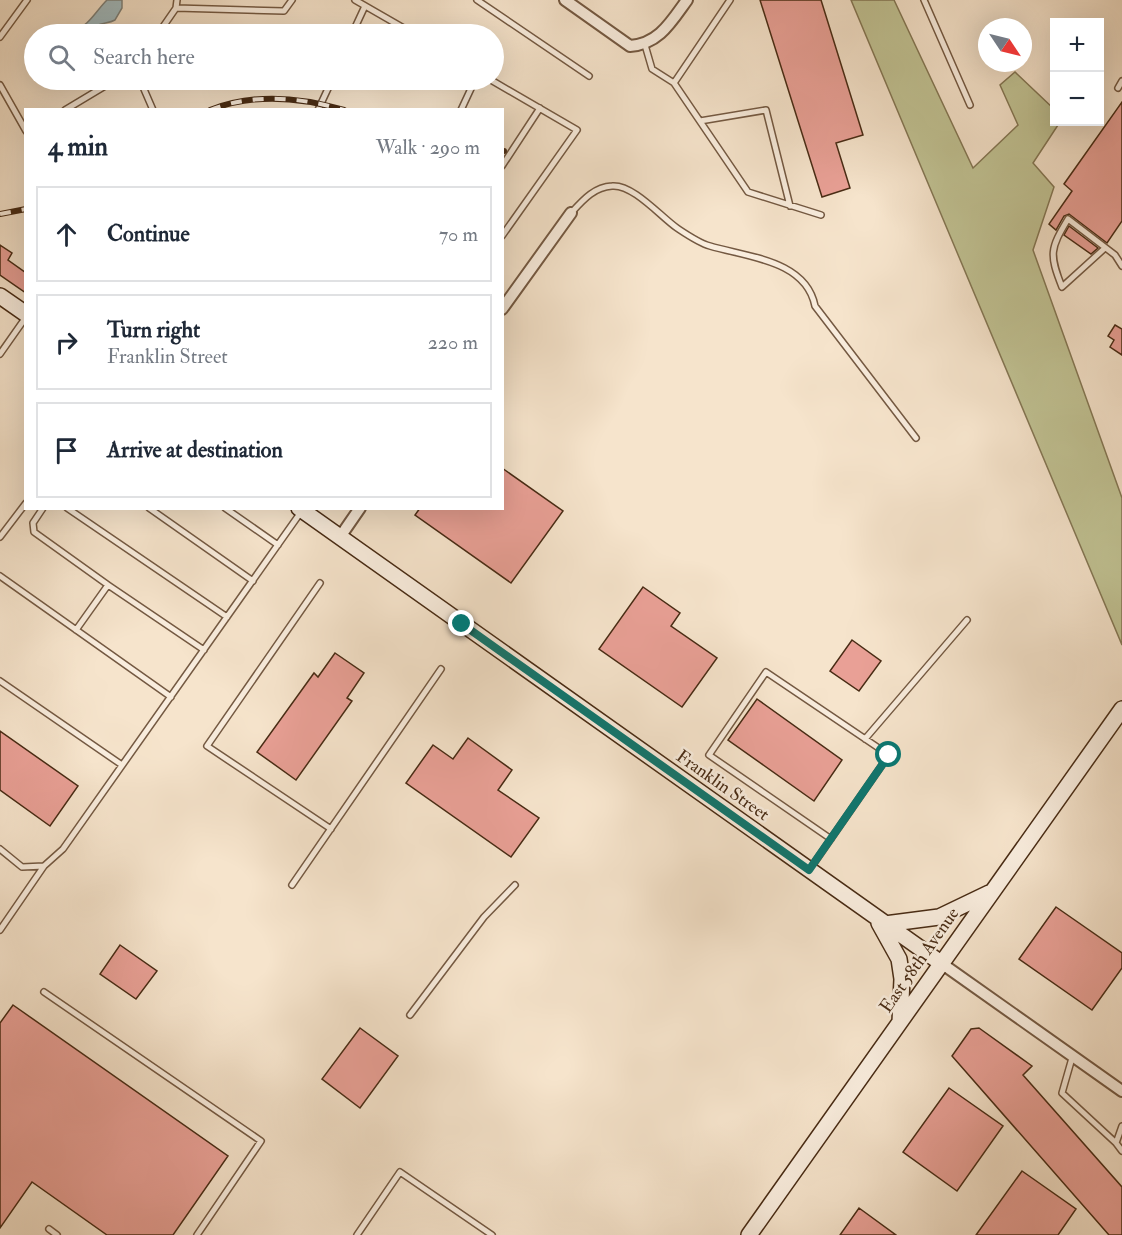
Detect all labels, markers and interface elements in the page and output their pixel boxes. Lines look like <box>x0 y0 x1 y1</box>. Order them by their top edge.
north arrow <box>978 18 1032 72</box>
map controls <box>1050 18 1104 126</box>
button: + <box>1050 18 1104 72</box>
search box <box>24 24 504 90</box>
icon: search <box>45 41 78 74</box>
text: Search here <box>93 43 195 71</box>
button: − <box>1050 72 1104 126</box>
text: 4 min <box>48 131 108 163</box>
text: Walk · 290 m <box>376 135 480 160</box>
icon: ahead <box>50 218 83 251</box>
text: Continue <box>107 220 190 248</box>
text: 70 m <box>439 222 478 247</box>
text: Turn right <box>107 316 200 344</box>
icon: right <box>50 326 83 359</box>
text: 220 m <box>428 330 478 355</box>
text: Franklin Street <box>107 344 228 369</box>
icon: arrive <box>50 434 83 467</box>
text: Arrive at destination <box>107 436 283 464</box>
route end <box>448 610 474 636</box>
route start <box>875 741 901 767</box>
street label: Franklin Street <box>672 745 774 826</box>
street label: East 58th Avenue <box>875 903 965 1018</box>

